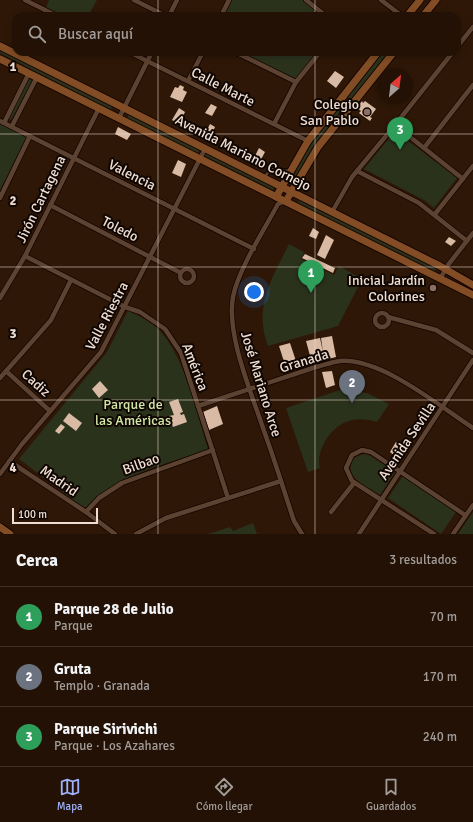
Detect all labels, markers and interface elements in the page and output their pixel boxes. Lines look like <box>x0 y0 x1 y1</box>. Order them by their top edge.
search box <box>12 12 461 56</box>
icon: search <box>26 23 48 45</box>
text: Buscar aquí <box>58 25 133 43</box>
text: 1 <box>9 59 17 75</box>
street label: Calle Marte <box>188 64 258 110</box>
north arrow <box>377 68 413 104</box>
place label: Colegio San Pablo <box>300 96 359 129</box>
marker: Colegio San Pablo <box>362 107 372 117</box>
street label: Avenida Mariano Cornejo <box>172 111 314 195</box>
pin: 3 <box>387 117 413 150</box>
street label: Jirón Cartagena <box>13 153 69 245</box>
street label: Valencia <box>105 156 159 194</box>
text: 2 <box>9 193 17 209</box>
street label: Toledo <box>99 213 141 245</box>
pin: 1 <box>298 260 324 293</box>
place label: Inicial Jardín Colorines <box>348 272 425 305</box>
street label: Valle Riestra <box>82 279 132 353</box>
your location <box>244 282 264 302</box>
marker: Inicial Jardín Colorines <box>428 283 438 293</box>
text: 3 <box>9 326 17 342</box>
street label: José Mariano Arce <box>237 329 285 439</box>
street label: América <box>178 341 212 393</box>
street label: Granada <box>277 346 331 376</box>
street label: Cadiz <box>18 366 54 400</box>
pin: 2 <box>339 370 365 403</box>
park label: Parque de las Américas <box>95 396 171 429</box>
street label: Avenida Sevilla <box>375 399 439 483</box>
street label: Bilbao <box>120 449 162 479</box>
text: 4 <box>9 460 17 476</box>
street label: Madrid <box>37 462 81 500</box>
scale bar <box>12 506 98 525</box>
text: 100 m <box>18 508 47 521</box>
text: Cerca <box>16 550 58 571</box>
text: 3 resultados <box>389 552 457 568</box>
text: Parque 28 de Julio <box>54 600 173 618</box>
text: 1 <box>25 609 33 625</box>
text: 70 m <box>430 609 457 625</box>
text: Parque <box>54 618 93 634</box>
text: Gruta <box>54 660 91 678</box>
text: 2 <box>25 669 33 685</box>
text: 170 m <box>423 669 457 685</box>
text: Templo · Granada <box>54 678 150 694</box>
text: Parque Sirivichi <box>54 720 158 738</box>
text: 3 <box>25 729 33 745</box>
text: 240 m <box>423 729 457 745</box>
text: Parque · Los Azahares <box>54 738 175 754</box>
tab: Mapa <box>57 776 83 813</box>
tab: Cómo llegar <box>196 776 252 813</box>
tab: Guardados <box>366 776 416 813</box>

